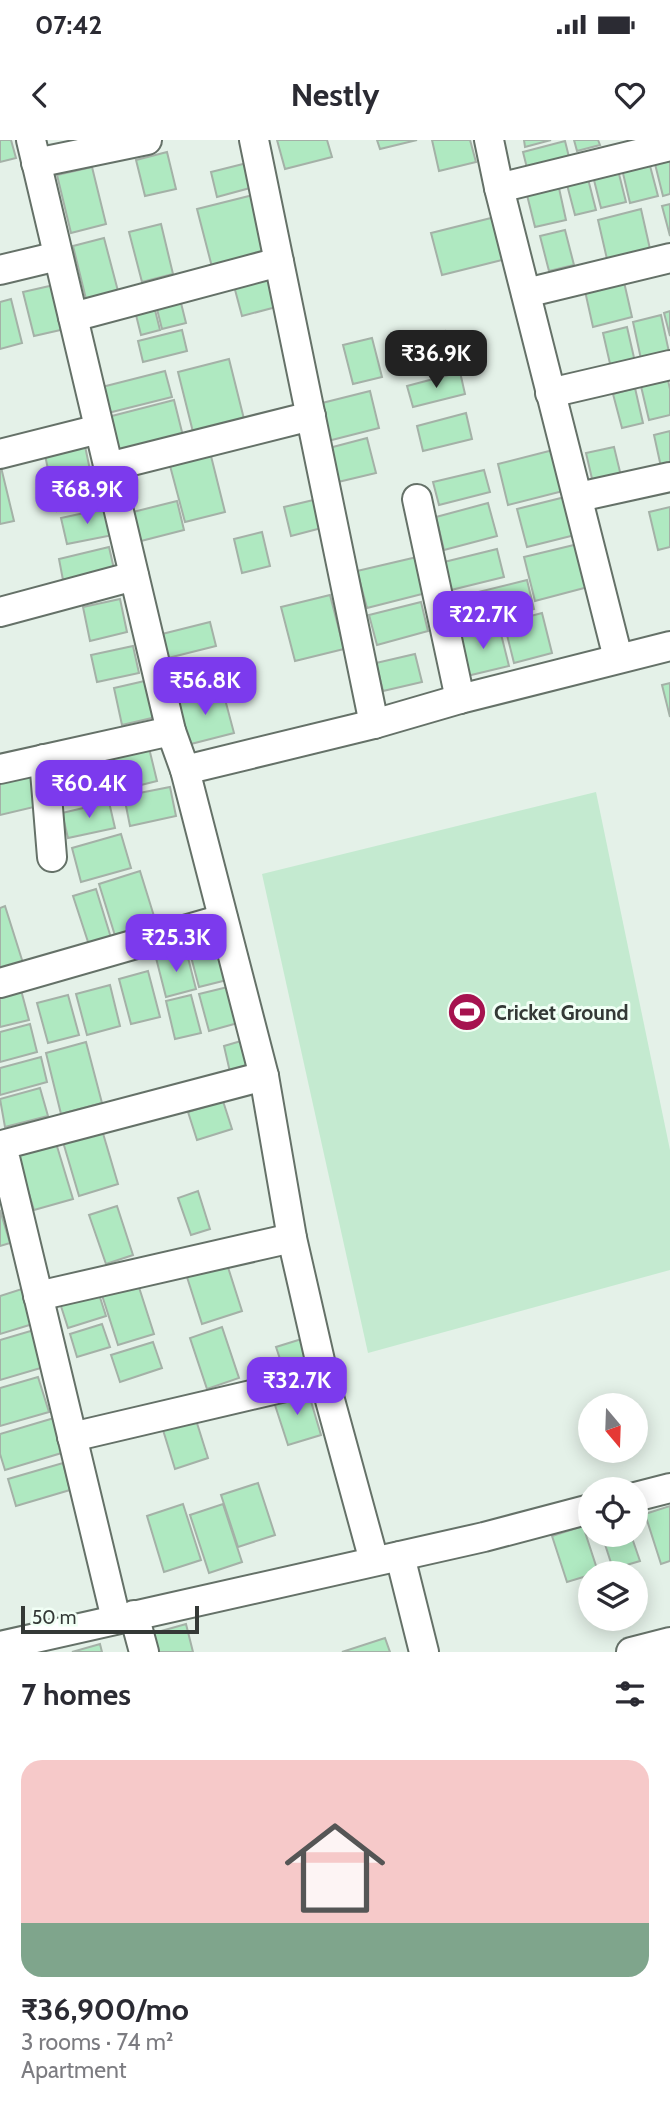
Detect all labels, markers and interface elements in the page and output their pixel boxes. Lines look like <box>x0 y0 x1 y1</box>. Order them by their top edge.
text: 07:42 <box>35 9 102 41</box>
text: Nestly <box>291 75 379 114</box>
icon: back <box>21 76 59 114</box>
icon: heart <box>611 76 649 114</box>
pin: ₹36.9K <box>379 330 493 390</box>
text: ₹36.9K <box>401 339 471 367</box>
pin: ₹68.9K <box>30 466 144 526</box>
text: ₹68.9K <box>51 475 123 503</box>
pin: ₹22.7K <box>426 592 540 651</box>
text: ₹22.7K <box>449 600 517 628</box>
pin: ₹56.8K <box>148 658 262 717</box>
text: ₹56.8K <box>169 666 241 694</box>
pin: ₹60.4K <box>32 760 146 820</box>
text: ₹60.4K <box>51 769 127 797</box>
pin: ₹25.3K <box>119 914 233 974</box>
text: ₹25.3K <box>142 923 210 951</box>
sports icon: Cricket Ground <box>446 991 488 1033</box>
place label: Cricket Ground <box>494 1000 629 1025</box>
pin: ₹32.7K <box>240 1358 354 1417</box>
text: ₹32.7K <box>263 1366 331 1394</box>
north arrow <box>578 1393 648 1463</box>
map controls <box>578 1393 648 1631</box>
button: locate <box>578 1477 648 1547</box>
button: layers <box>578 1561 648 1631</box>
scale bar <box>21 1603 200 1635</box>
text: 50 m <box>32 1606 76 1629</box>
icon: filters <box>611 1675 649 1713</box>
text: 7 homes <box>21 1676 131 1713</box>
icon: home <box>272 1805 398 1931</box>
text: ₹36,900/mo <box>21 1991 189 2028</box>
text: 3 rooms · 74 m² <box>21 2028 173 2056</box>
text: Apartment <box>21 2056 126 2084</box>

